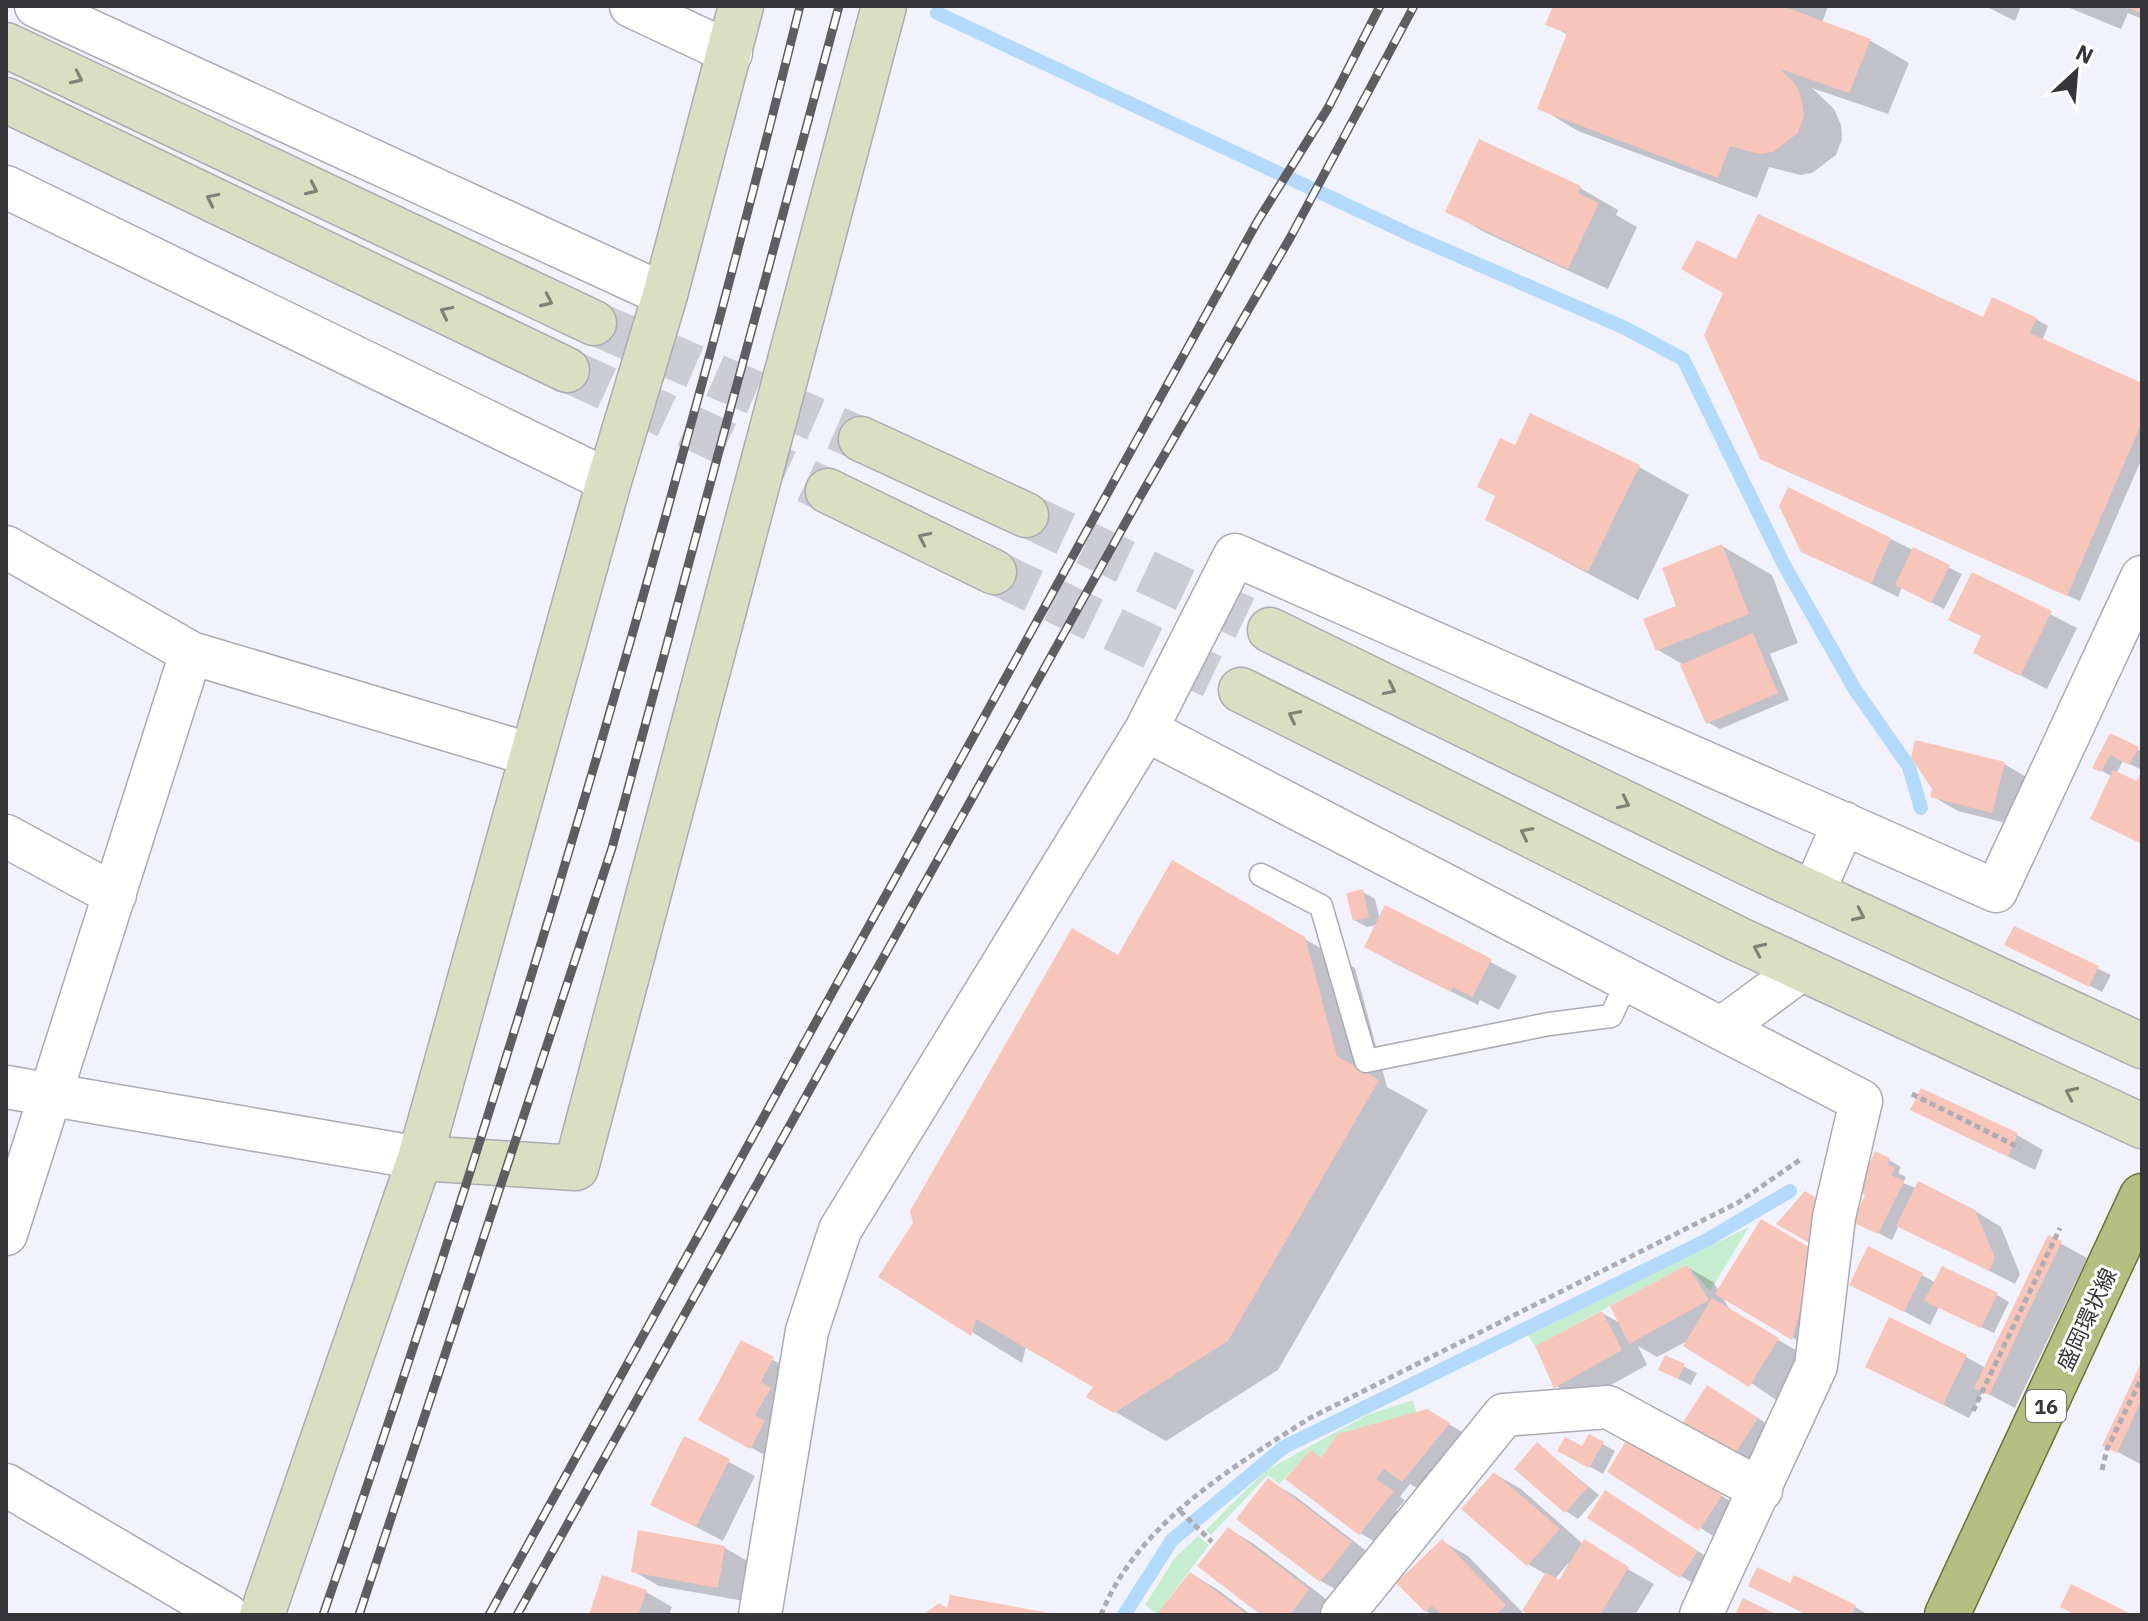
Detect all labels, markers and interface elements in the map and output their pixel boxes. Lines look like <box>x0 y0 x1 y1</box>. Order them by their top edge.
north arrow <box>2036 32 2116 112</box>
text: N <box>2071 37 2099 70</box>
one-way arrow <box>68 68 83 84</box>
one-way arrow <box>303 179 318 195</box>
one-way arrow <box>206 193 220 209</box>
one-way arrow <box>538 291 553 307</box>
one-way arrow <box>440 306 455 322</box>
one-way arrow <box>917 532 932 548</box>
one-way arrow <box>1382 679 1397 695</box>
one-way arrow <box>1287 711 1302 726</box>
one-way arrow <box>1616 793 1630 809</box>
one-way arrow <box>1520 827 1535 843</box>
one-way arrow <box>1850 905 1865 921</box>
one-way arrow <box>1753 943 1767 959</box>
one-way arrow <box>2065 1087 2079 1103</box>
street label: 盛岡環状線 <box>2050 1263 2122 1375</box>
road number: 16 <box>2026 1390 2066 1422</box>

